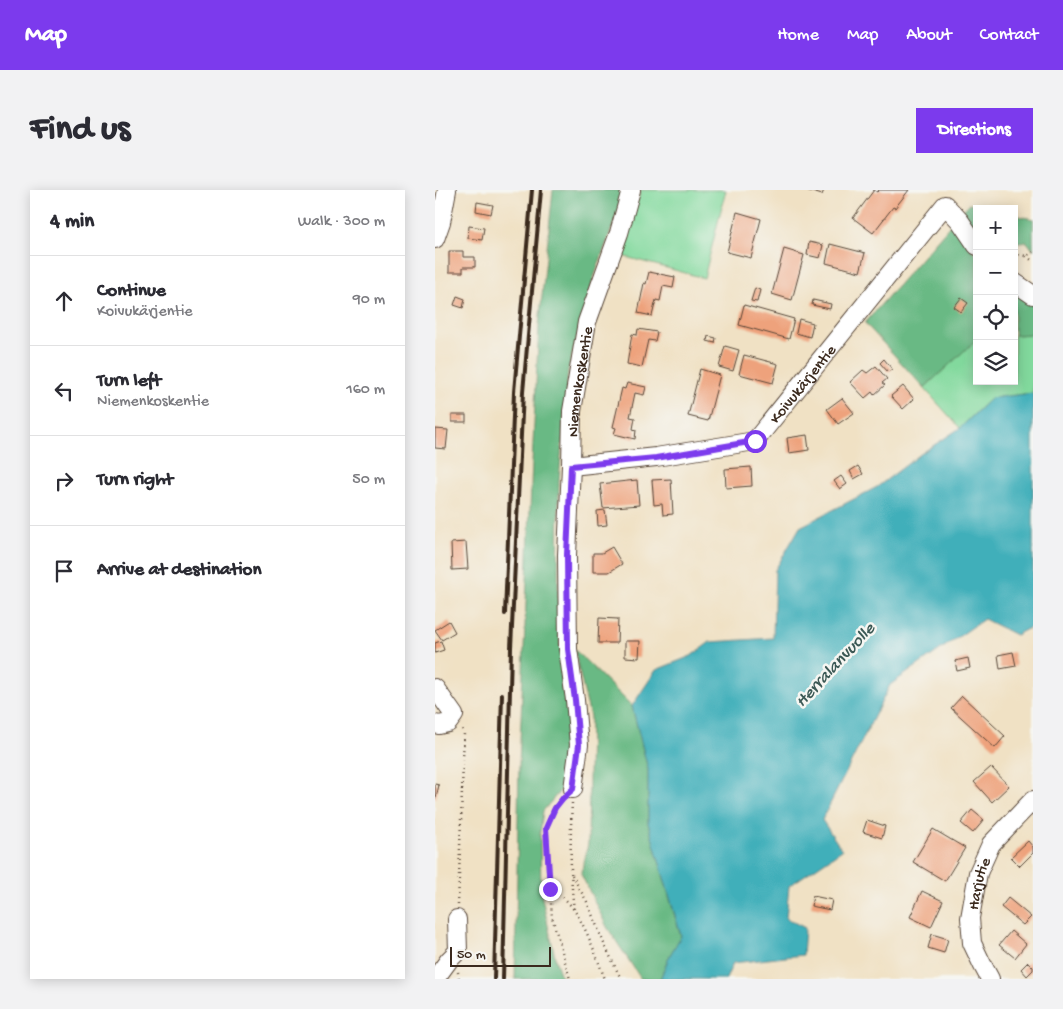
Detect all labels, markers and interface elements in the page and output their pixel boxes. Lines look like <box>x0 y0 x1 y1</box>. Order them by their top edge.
text: Map <box>25 21 67 50</box>
text: Home <box>777 25 819 46</box>
text: Map <box>847 25 878 46</box>
text: About <box>906 25 952 46</box>
text: Contact <box>980 25 1038 46</box>
button: Directions <box>916 108 1033 153</box>
text: Find us <box>30 110 130 151</box>
map controls <box>973 205 1018 385</box>
button: + <box>973 205 1018 250</box>
text: 4 min <box>50 210 94 235</box>
text: Walk · 300 m <box>298 213 385 232</box>
button: − <box>973 250 1018 295</box>
text: Continue <box>97 280 166 303</box>
icon: ahead <box>50 287 78 315</box>
text: 90 m <box>353 291 385 310</box>
button: locate <box>973 295 1018 340</box>
text: Koivukärjentie <box>97 303 193 322</box>
street label: Niemenkoskentie <box>565 325 599 437</box>
button: layers <box>973 340 1018 385</box>
street label: Koivukärjentie <box>767 342 842 429</box>
text: Turn left <box>97 370 161 393</box>
icon: left <box>50 377 78 405</box>
text: 160 m <box>346 381 385 400</box>
text: Niemenkoskentie <box>97 393 209 412</box>
route start <box>744 430 767 453</box>
icon: right <box>50 467 78 495</box>
text: Turn right <box>97 469 173 492</box>
text: 50 m <box>352 471 385 490</box>
icon: arrive <box>50 557 78 585</box>
text: Arrive at destination <box>97 559 261 582</box>
water label: Herralanvuolle <box>791 619 881 712</box>
street label: Harjutie <box>966 854 997 912</box>
route end <box>539 878 562 901</box>
scale bar <box>450 944 551 967</box>
text: 50 m <box>457 947 486 964</box>

